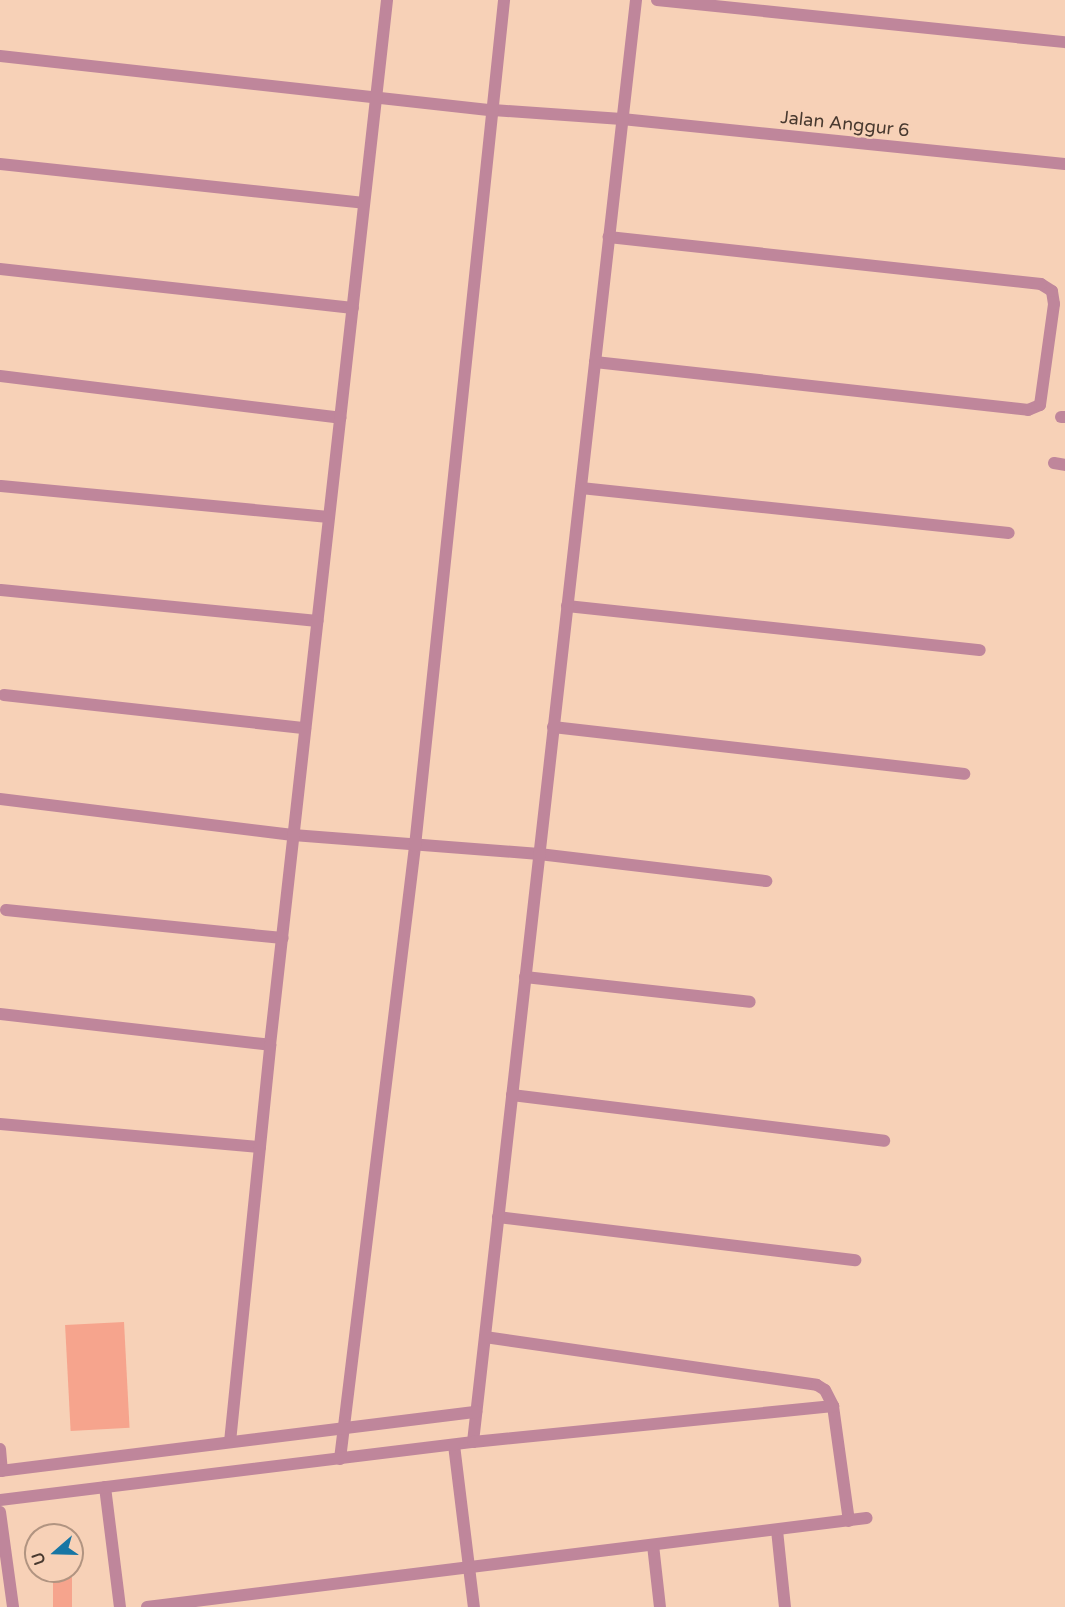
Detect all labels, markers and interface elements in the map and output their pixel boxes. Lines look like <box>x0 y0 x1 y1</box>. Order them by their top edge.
street label: Jalan Anggur 6 <box>779 106 911 142</box>
north arrow <box>24 1523 84 1583</box>
text: U <box>27 1549 50 1568</box>

